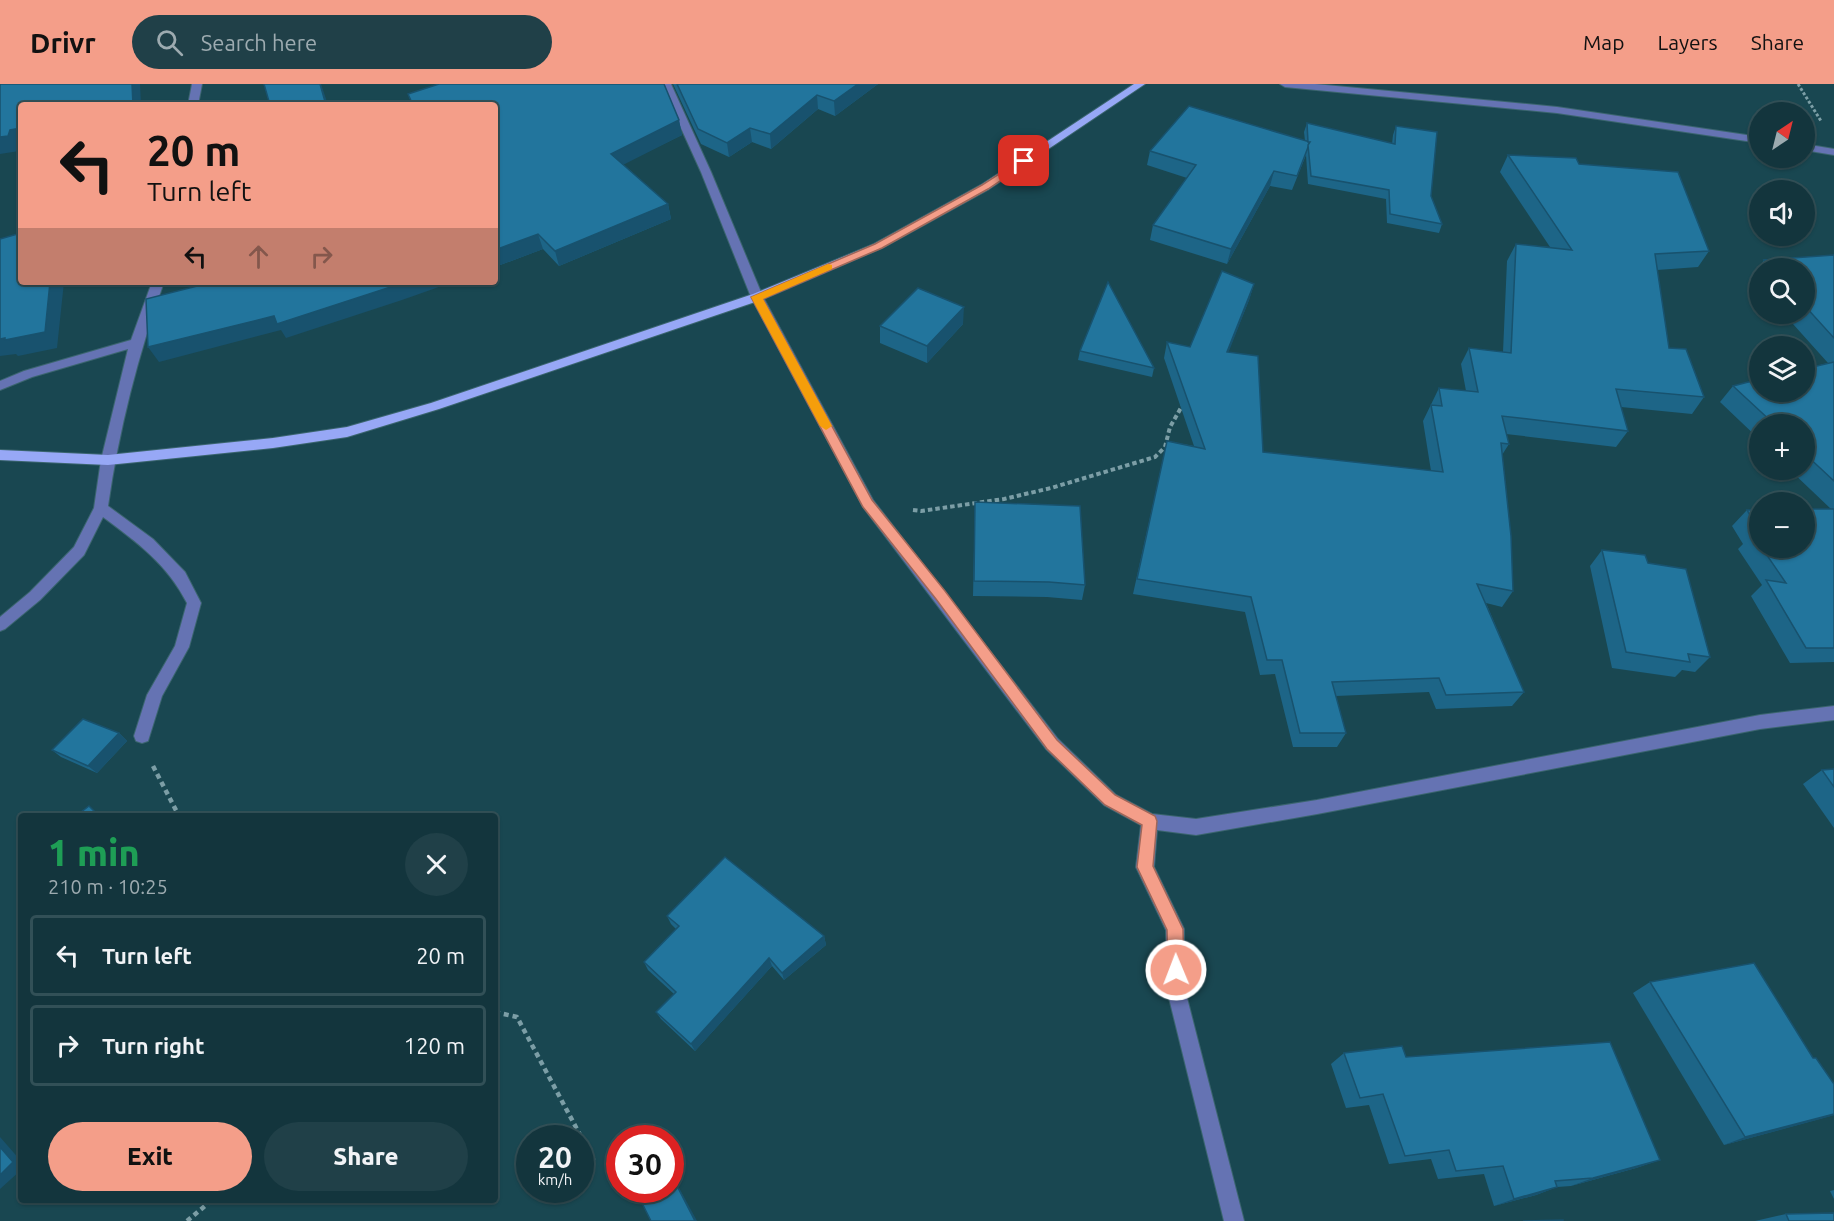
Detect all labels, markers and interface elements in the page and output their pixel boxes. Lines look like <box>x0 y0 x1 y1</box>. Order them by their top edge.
search box <box>132 15 552 69</box>
icon: search <box>153 26 186 59</box>
text: Drivr <box>30 27 96 58</box>
text: Search here <box>201 30 317 55</box>
text: Map <box>1583 30 1624 54</box>
text: Layers <box>1657 30 1718 54</box>
text: Share <box>1751 30 1804 54</box>
north arrow <box>1749 102 1815 168</box>
map controls <box>1749 102 1815 558</box>
icon: left <box>48 126 126 204</box>
text: 20 m <box>147 127 241 174</box>
pin <box>998 135 1049 186</box>
icon: arrive <box>1007 144 1040 177</box>
text: Turn left <box>147 176 251 206</box>
button: sound <box>1749 180 1815 246</box>
icon: left <box>179 240 212 273</box>
icon: ahead <box>242 240 275 273</box>
icon: right <box>305 240 338 273</box>
button: search <box>1749 258 1815 324</box>
button: layers <box>1749 336 1815 402</box>
button: + <box>1749 414 1815 480</box>
button: − <box>1749 492 1815 558</box>
text: 1 min <box>48 832 140 873</box>
button: close <box>405 833 468 896</box>
text: 210 m · 10:25 <box>48 875 168 898</box>
position arrow <box>1144 938 1208 1002</box>
icon: left <box>51 939 84 972</box>
text: Turn left <box>102 943 192 968</box>
text: 20 m <box>416 943 465 968</box>
icon: right <box>51 1029 84 1062</box>
text: Turn right <box>102 1033 204 1058</box>
text: 120 m <box>404 1033 465 1058</box>
button: Exit <box>48 1122 252 1191</box>
button: Share <box>264 1122 468 1191</box>
speed limit sign: 30 <box>606 1125 684 1203</box>
text: 20 <box>538 1140 572 1174</box>
text: km/h <box>538 1171 572 1188</box>

